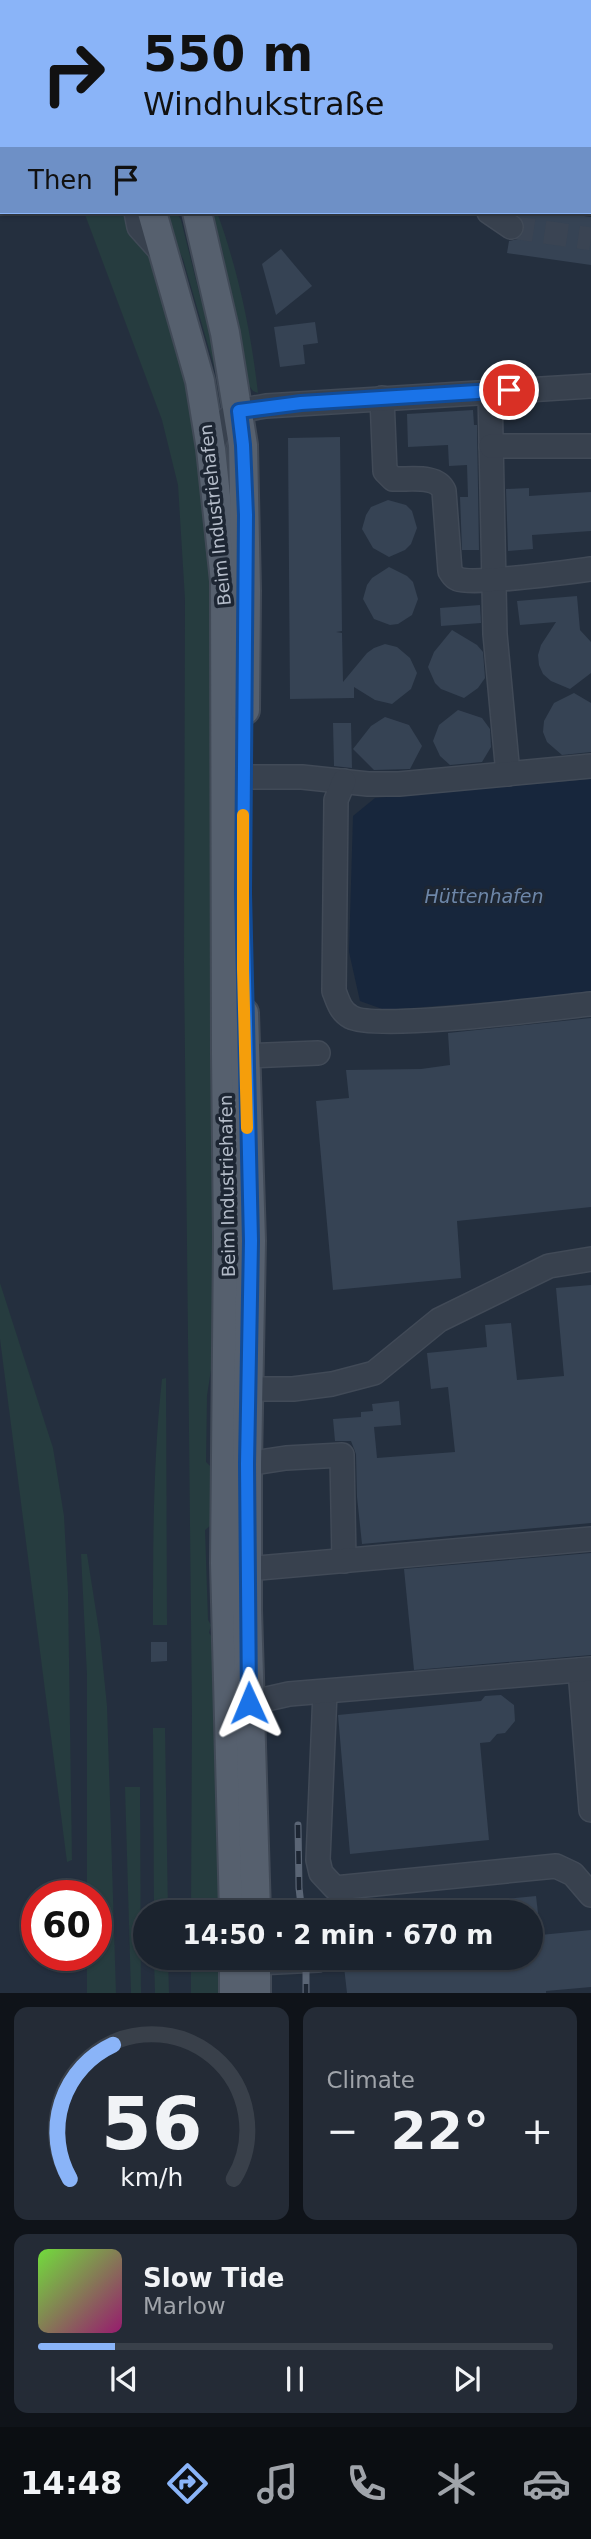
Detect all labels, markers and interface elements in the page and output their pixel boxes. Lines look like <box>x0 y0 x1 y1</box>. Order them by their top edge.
text: 550 m <box>143 26 313 83</box>
icon: right <box>28 28 119 119</box>
text: Windhukstraße <box>143 85 384 123</box>
icon: arrive <box>107 161 145 199</box>
text: Then <box>28 165 93 195</box>
pin <box>479 360 539 420</box>
icon: arrive <box>490 371 528 409</box>
street label: Beim Industriehafen <box>195 423 235 607</box>
water label: Hüttenhafen <box>424 885 544 907</box>
street label: Beim Industriehafen <box>215 1095 239 1277</box>
position arrow <box>212 1666 286 1740</box>
speed limit sign: 60 <box>21 1880 112 1971</box>
text: 14:50 · 2 min · 670 m <box>183 1920 493 1950</box>
text: Climate <box>327 2067 415 2093</box>
text: 56 <box>101 2082 202 2167</box>
text: 22° <box>391 2101 489 2161</box>
text: − <box>327 2109 358 2153</box>
text: + <box>521 2109 553 2153</box>
text: km/h <box>120 2163 183 2192</box>
text: Slow Tide <box>143 2263 284 2293</box>
text: Marlow <box>143 2293 226 2319</box>
icon: previous <box>105 2360 143 2398</box>
icon: pause <box>276 2360 314 2398</box>
icon: next <box>448 2360 486 2398</box>
icon: directions <box>163 2459 212 2508</box>
icon: music <box>253 2459 302 2508</box>
icon: phone <box>342 2459 391 2508</box>
icon: climate <box>432 2459 481 2508</box>
icon: car <box>522 2459 571 2508</box>
text: 14:48 <box>20 2464 122 2502</box>

